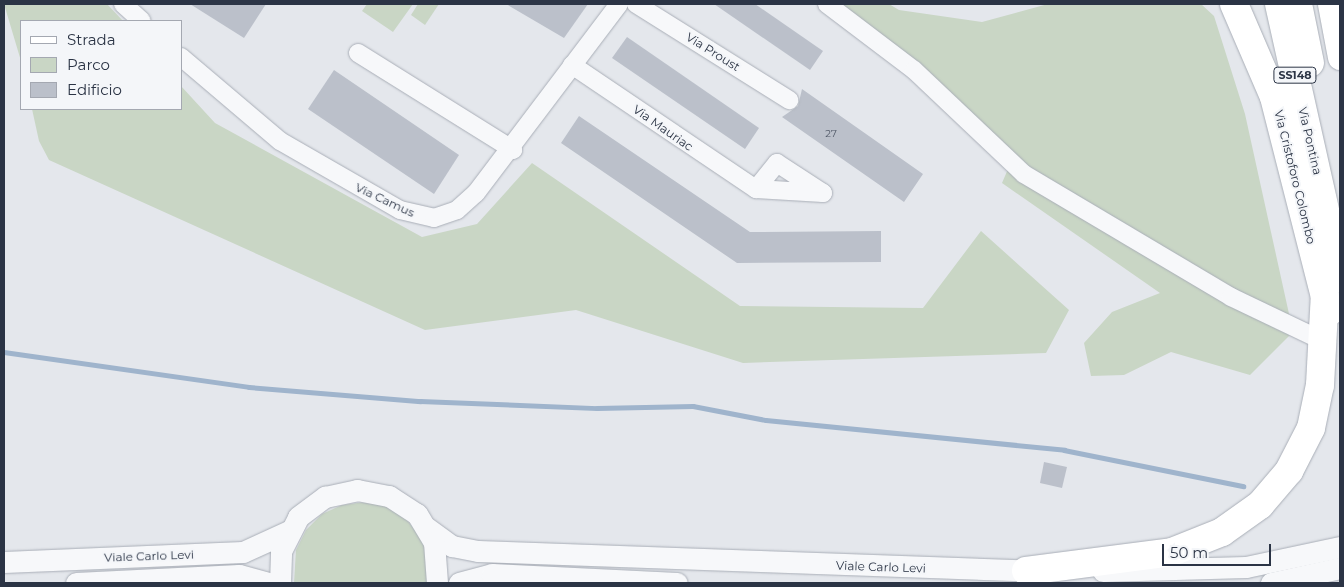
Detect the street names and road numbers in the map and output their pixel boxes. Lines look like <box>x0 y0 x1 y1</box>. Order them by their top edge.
street label: Via Proust <box>683 30 743 74</box>
road number: SS148 <box>1272 66 1318 84</box>
street label: Via Mauriac <box>630 102 696 154</box>
street label: Via Pontina <box>1295 106 1325 176</box>
street label: Via Cristoforo Colombo <box>1271 108 1319 246</box>
street label: Via Camus <box>353 180 417 220</box>
street label: Viale Carlo Levi <box>104 547 194 565</box>
street label: Viale Carlo Levi <box>836 558 926 576</box>

